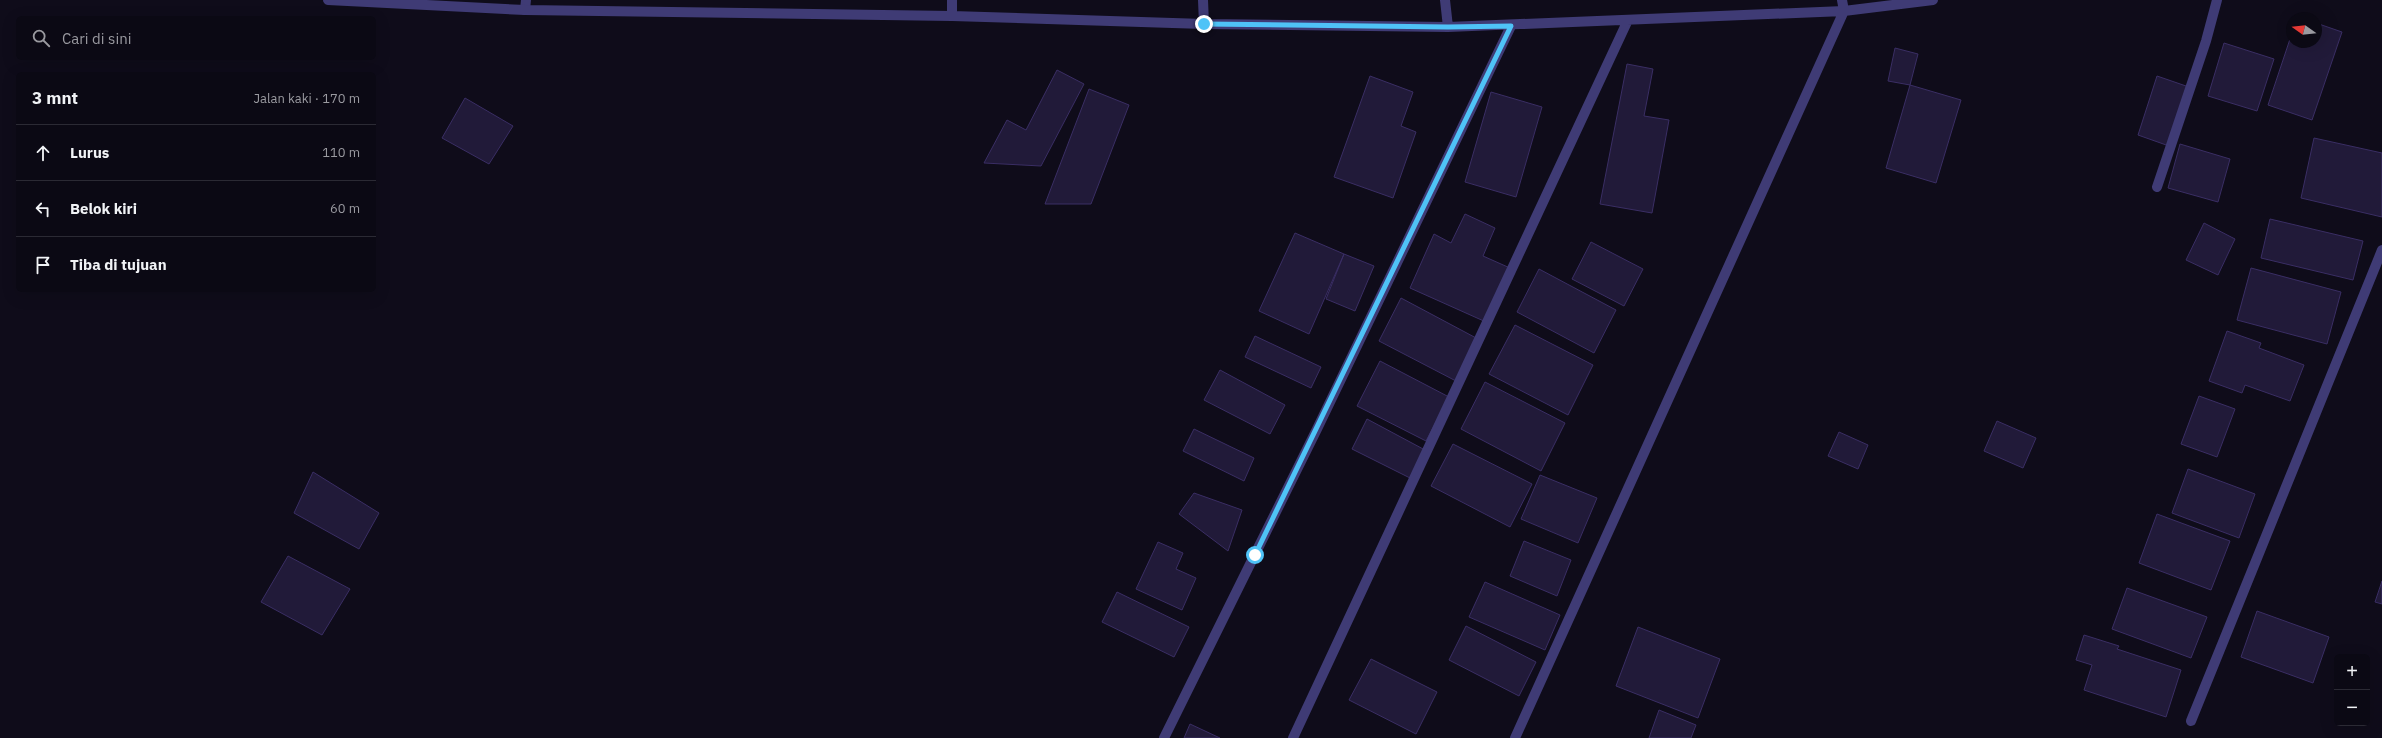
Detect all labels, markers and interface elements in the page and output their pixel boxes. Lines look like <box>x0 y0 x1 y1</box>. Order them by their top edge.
north arrow <box>2286 12 2322 48</box>
route end <box>1195 15 1213 33</box>
search box <box>16 16 376 60</box>
icon: search <box>30 27 52 49</box>
text: Cari di sini <box>62 29 131 48</box>
text: 3 mnt <box>32 87 78 109</box>
text: Jalan kaki · 170 m <box>253 90 360 107</box>
icon: ahead <box>32 142 54 164</box>
text: Lurus <box>70 143 109 162</box>
text: 110 m <box>322 144 360 161</box>
icon: left <box>32 198 54 220</box>
text: Belok kiri <box>70 199 137 218</box>
text: 60 m <box>330 200 360 217</box>
icon: arrive <box>32 254 54 276</box>
text: Tiba di tujuan <box>70 255 167 274</box>
route start <box>1246 546 1264 564</box>
map controls <box>2334 654 2370 726</box>
button: + <box>2334 654 2370 690</box>
button: − <box>2334 690 2370 726</box>

